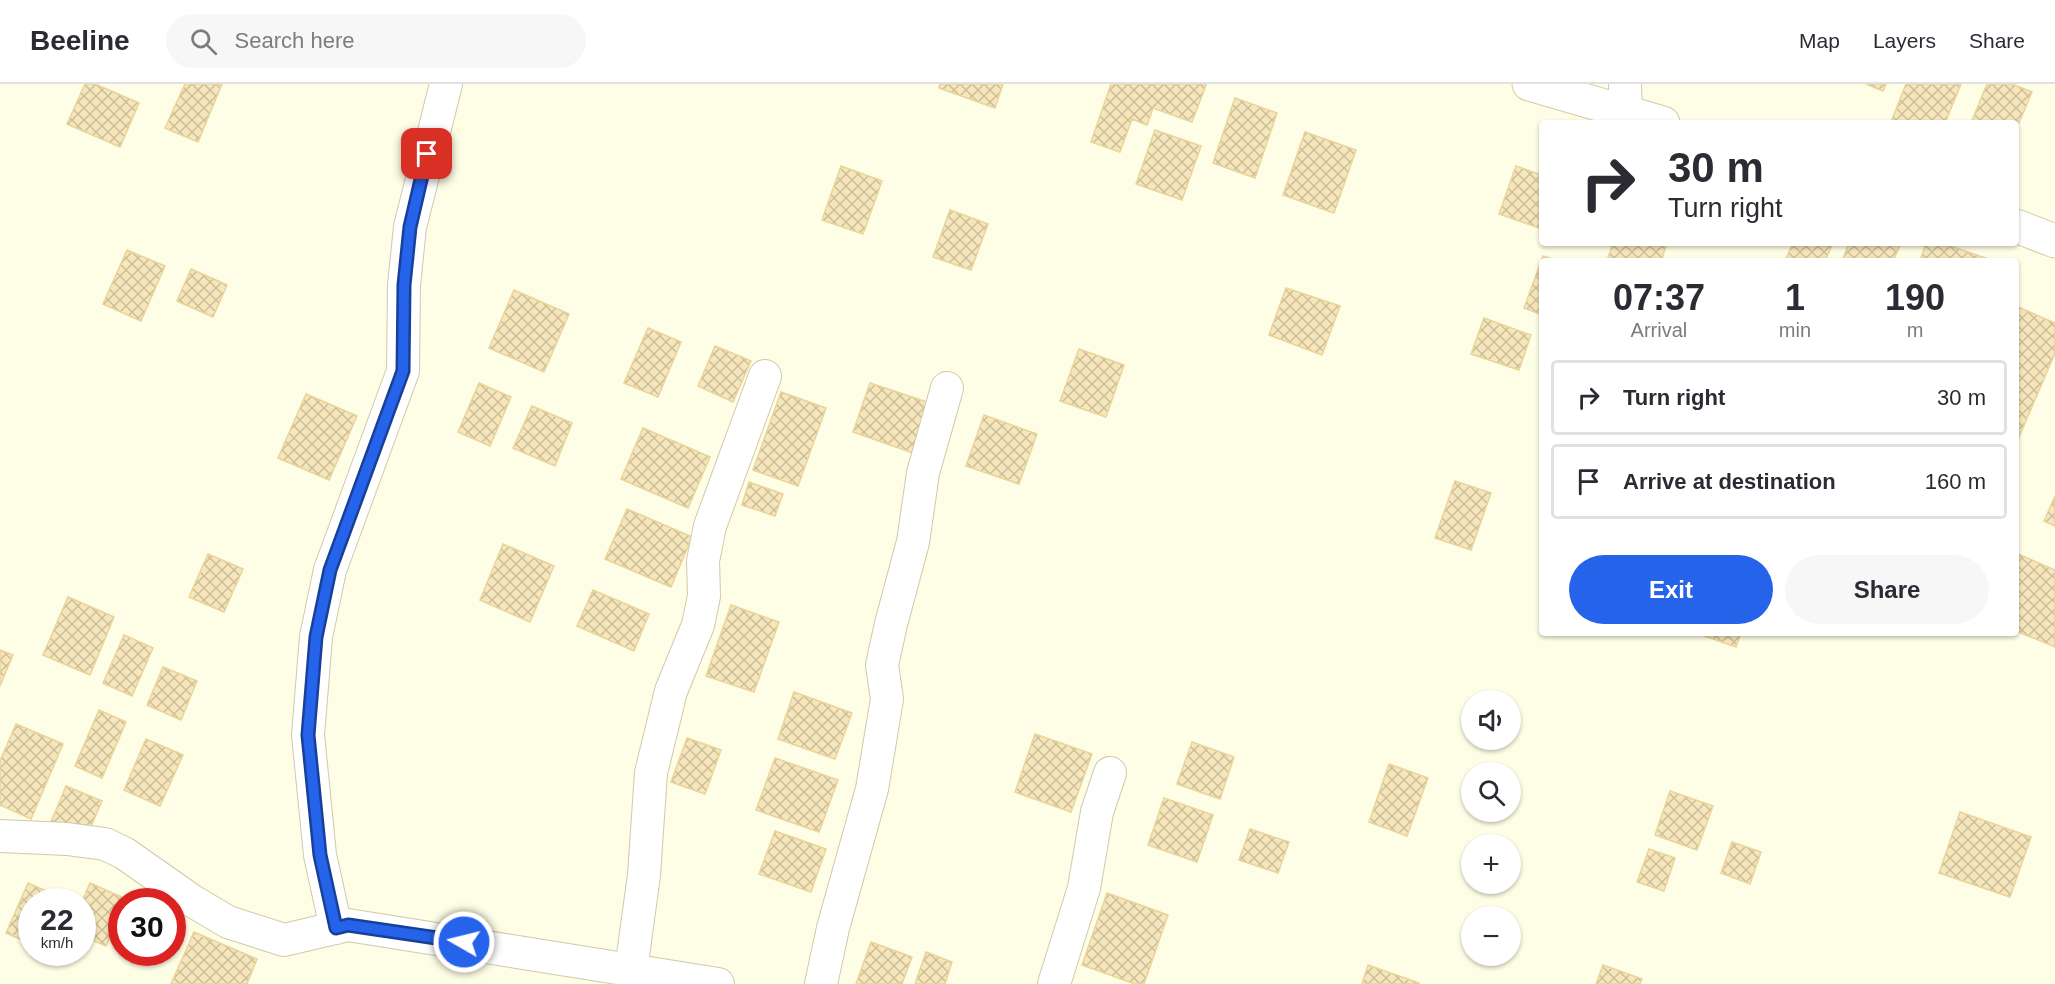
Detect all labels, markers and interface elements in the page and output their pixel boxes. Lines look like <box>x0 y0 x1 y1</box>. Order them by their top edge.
search box <box>166 14 586 68</box>
text: Beeline <box>30 25 130 56</box>
icon: search <box>187 25 220 58</box>
text: Search here <box>235 28 354 53</box>
text: Map <box>1799 29 1840 52</box>
text: Layers <box>1873 29 1936 52</box>
text: Share <box>1969 29 2025 52</box>
pin <box>401 128 452 179</box>
icon: arrive <box>410 137 443 170</box>
icon: right <box>1569 144 1647 222</box>
text: 30 m <box>1668 144 1764 191</box>
text: Turn right <box>1668 193 1783 223</box>
text: 07:37 <box>1613 277 1705 318</box>
text: 1 <box>1785 277 1805 318</box>
text: 190 <box>1885 277 1945 318</box>
text: Arrival <box>1631 319 1687 341</box>
text: min <box>1779 319 1811 341</box>
text: m <box>1907 319 1923 341</box>
icon: right <box>1572 381 1605 414</box>
text: Turn right <box>1623 385 1725 410</box>
text: 30 m <box>1937 385 1986 410</box>
icon: arrive <box>1572 465 1605 498</box>
text: Arrive at destination <box>1623 469 1836 494</box>
text: 160 m <box>1925 469 1986 494</box>
button: Exit <box>1569 555 1773 624</box>
button: Share <box>1785 555 1989 624</box>
map controls <box>1461 690 1521 966</box>
button: sound <box>1461 690 1521 750</box>
button: search <box>1461 762 1521 822</box>
button: + <box>1461 834 1521 894</box>
speed limit sign: 30 <box>108 888 186 966</box>
text: 22 <box>40 903 74 936</box>
button: − <box>1461 906 1521 966</box>
position arrow <box>432 910 496 974</box>
text: km/h <box>41 934 73 951</box>

